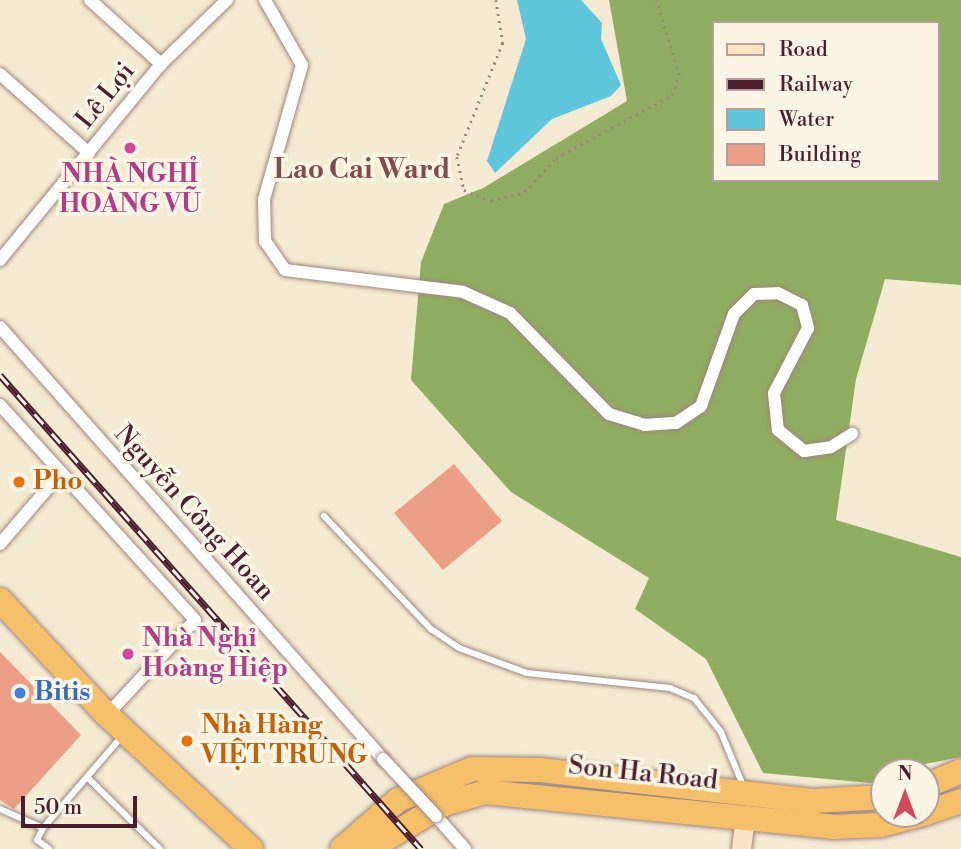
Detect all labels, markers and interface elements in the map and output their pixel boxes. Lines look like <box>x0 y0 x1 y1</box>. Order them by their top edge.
legend <box>712 21 940 182</box>
text: Road <box>779 37 828 63</box>
street label: Lê Lợi <box>70 57 142 135</box>
text: Railway <box>779 72 853 98</box>
text: Water <box>779 107 834 133</box>
marker: NHÀ NGHỈ HOÀNG VŨ <box>122 140 138 156</box>
text: Building <box>779 142 861 168</box>
district label: Lao Cai Ward <box>274 153 450 187</box>
place label: NHÀ NGHỈ HOÀNG VŨ <box>59 159 201 220</box>
street label: Nguyễn Công Hoan <box>107 419 281 607</box>
place label: Pho <box>33 466 83 498</box>
marker: Pho <box>11 474 27 490</box>
place label: Nhà Nghỉ Hoàng Hiệp <box>142 623 288 684</box>
marker: Nhà Nghỉ Hoàng Hiệp <box>120 646 136 662</box>
place label: Bitis <box>34 677 90 709</box>
marker: Bitis <box>12 685 28 701</box>
place label: Nhà Hàng VIỆT TRUNG <box>201 710 368 772</box>
marker: Nhà Hàng VIỆT TRUNG <box>179 733 195 749</box>
street label: Son Ha Road <box>567 751 719 797</box>
north arrow <box>870 758 940 828</box>
text: N <box>897 762 913 786</box>
scale bar <box>24 782 140 826</box>
text: 50 m <box>34 795 82 821</box>

